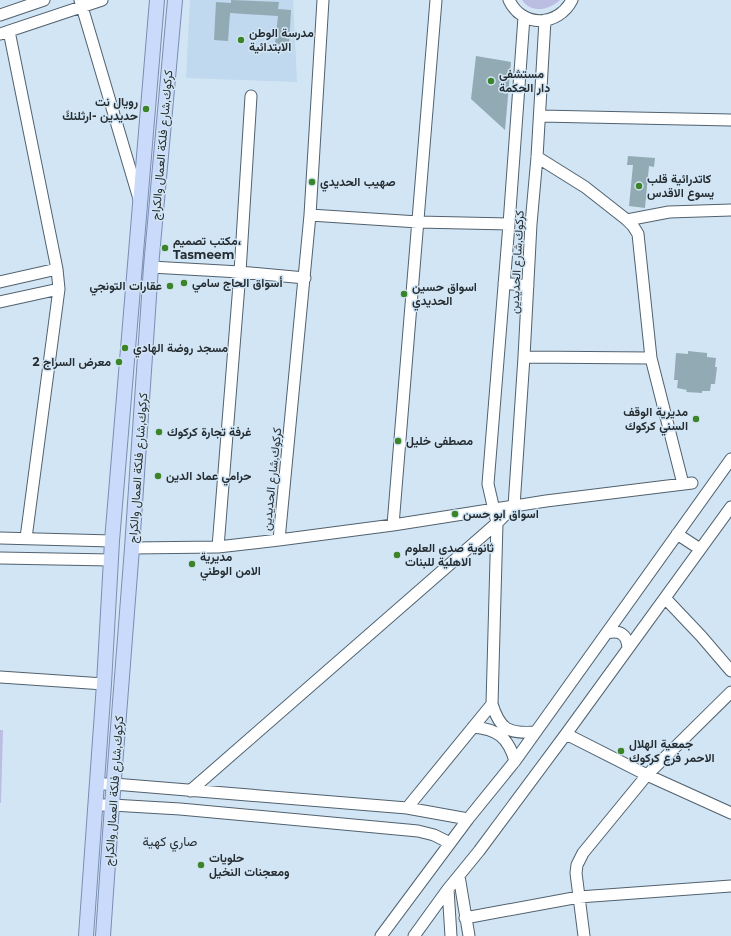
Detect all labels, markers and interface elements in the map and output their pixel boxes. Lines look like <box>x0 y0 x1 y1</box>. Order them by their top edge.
place label: مدرسة الوطن الابتدائية <box>249 25 314 54</box>
marker: مدرسة الوطن الابتدائية <box>236 35 246 45</box>
place label: مستشفى دار الحكمة <box>499 66 550 96</box>
street label: كركوك,شارع فلكة العمال والكراج <box>147 69 178 221</box>
marker: مستشفى دار الحكمة <box>486 76 496 86</box>
place label: رويال نت حديدين -ارثلنكً <box>62 94 138 124</box>
marker: رويال نت حديدين -ارثلنكً <box>141 104 151 114</box>
place label: كاتدرائية قلب يسوع الاقدس <box>647 171 714 201</box>
place label: صهيب الحديدي <box>320 174 396 192</box>
marker: صهيب الحديدي <box>307 177 317 187</box>
marker: كاتدرائية قلب يسوع الاقدس <box>634 181 644 191</box>
street label: كركوك,شارع الحديدين <box>506 210 529 314</box>
place label: مكتب تصميم، Tasmeem <box>173 233 241 262</box>
marker: مكتب تصميم، Tasmeem <box>160 243 170 253</box>
place label: أسواق الحاج سامي <box>192 275 283 293</box>
place label: عقارات التونجي <box>90 278 162 296</box>
marker: أسواق الحاج سامي <box>179 278 189 288</box>
place label: اسواق حسين الحديدي <box>412 279 477 311</box>
marker: عقارات التونجي <box>165 281 175 291</box>
marker: اسواق حسين الحديدي <box>399 289 409 299</box>
place label: مسجد روضة الهادي <box>133 340 229 358</box>
marker: مسجد روضة الهادي <box>120 343 130 353</box>
place label: معرض السراج 2 <box>33 354 111 370</box>
marker: معرض السراج 2 <box>114 357 124 367</box>
street label: كركوك,شارع فلكة العمال والكراج <box>125 392 152 544</box>
place label: مديرية الوقف السني كركوك <box>623 404 688 436</box>
marker: مديرية الوقف السني كركوك <box>691 414 701 424</box>
place label: غرفة تجارة كركوك <box>167 424 251 440</box>
marker: غرفة تجارة كركوك <box>154 427 164 437</box>
street label: كركوك,شارع الحديدين <box>259 427 286 531</box>
place label: مصطفى خليل <box>406 433 474 448</box>
marker: مصطفى خليل <box>393 436 403 446</box>
place label: حرامي عماد الدين <box>166 468 251 486</box>
marker: حرامي عماد الدين <box>153 471 163 481</box>
place label: اسواق ابو حسن <box>463 506 539 522</box>
marker: اسواق ابو حسن <box>450 509 460 519</box>
place label: ثانوية صدى العلوم الاهلية للبنات <box>405 540 494 569</box>
place label: مديرية الامن الوطني <box>200 549 261 581</box>
marker: ثانوية صدى العلوم الاهلية للبنات <box>392 550 402 560</box>
marker: مديرية الامن الوطني <box>187 559 197 569</box>
street label: كركوك,شارع فلكة العمال والكراج <box>101 715 128 867</box>
place label: جمعية الهلال الاحمر فرع كركوك <box>629 736 715 766</box>
marker: جمعية الهلال الاحمر فرع كركوك <box>616 746 626 756</box>
district label: صاري كهية <box>142 833 198 852</box>
place label: حلويات ومعجنات النخيل <box>209 850 290 880</box>
marker: حلويات ومعجنات النخيل <box>196 860 206 870</box>

